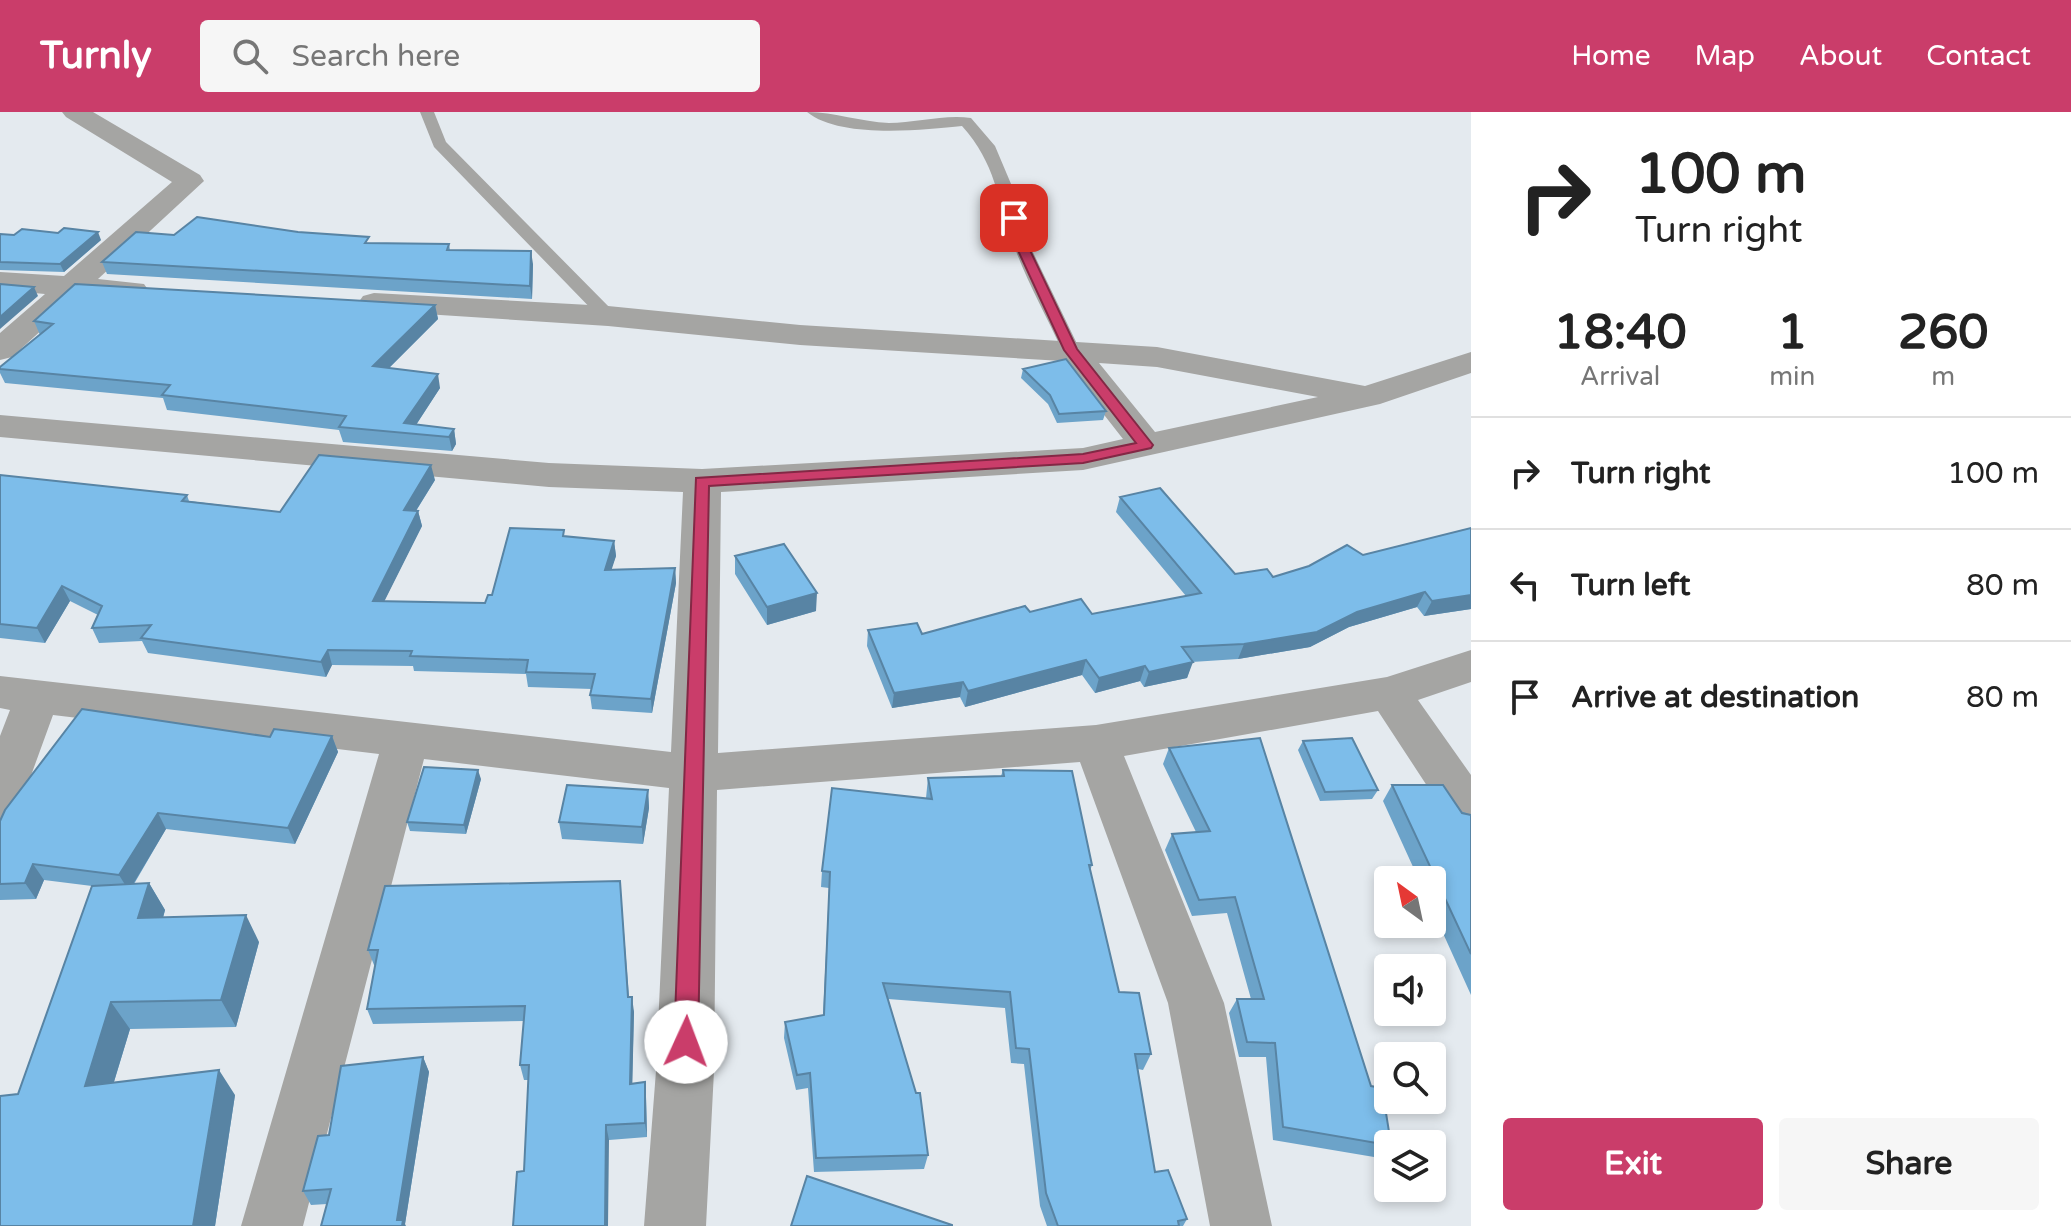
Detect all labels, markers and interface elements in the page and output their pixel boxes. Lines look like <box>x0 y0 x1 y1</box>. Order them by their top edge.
search box <box>200 20 760 92</box>
text: Turnly <box>40 33 152 79</box>
icon: search <box>228 34 272 78</box>
text: Search here <box>292 38 460 75</box>
text: Home <box>1571 39 1651 73</box>
text: Map <box>1695 39 1755 73</box>
text: About <box>1799 39 1882 73</box>
text: Contact <box>1926 39 2031 73</box>
text: 100 m <box>1635 141 1806 208</box>
icon: right <box>1503 144 1607 248</box>
pin <box>980 184 1048 252</box>
icon: arrive <box>992 196 1036 240</box>
text: Turn right <box>1635 209 1802 252</box>
text: 18:40 <box>1554 304 1687 362</box>
text: 1 <box>1777 304 1807 362</box>
text: 260 <box>1898 304 1988 362</box>
text: Arrival <box>1580 361 1660 392</box>
text: min <box>1769 361 1815 392</box>
text: m <box>1931 361 1955 392</box>
icon: right <box>1503 451 1547 495</box>
text: Turn right <box>1571 455 1711 492</box>
text: 100 m <box>1947 455 2039 492</box>
icon: left <box>1503 563 1547 607</box>
text: Turn left <box>1571 567 1690 604</box>
text: 80 m <box>1966 567 2039 604</box>
icon: arrive <box>1503 675 1547 719</box>
text: Arrive at destination <box>1571 679 1859 716</box>
text: 80 m <box>1966 679 2039 716</box>
north arrow <box>1374 866 1446 938</box>
map controls <box>1374 866 1446 1202</box>
button: sound <box>1374 954 1446 1026</box>
position arrow <box>644 1000 728 1084</box>
button: search <box>1374 1042 1446 1114</box>
button: Exit <box>1503 1118 1763 1210</box>
button: Share <box>1779 1118 2039 1210</box>
button: layers <box>1374 1130 1446 1202</box>

